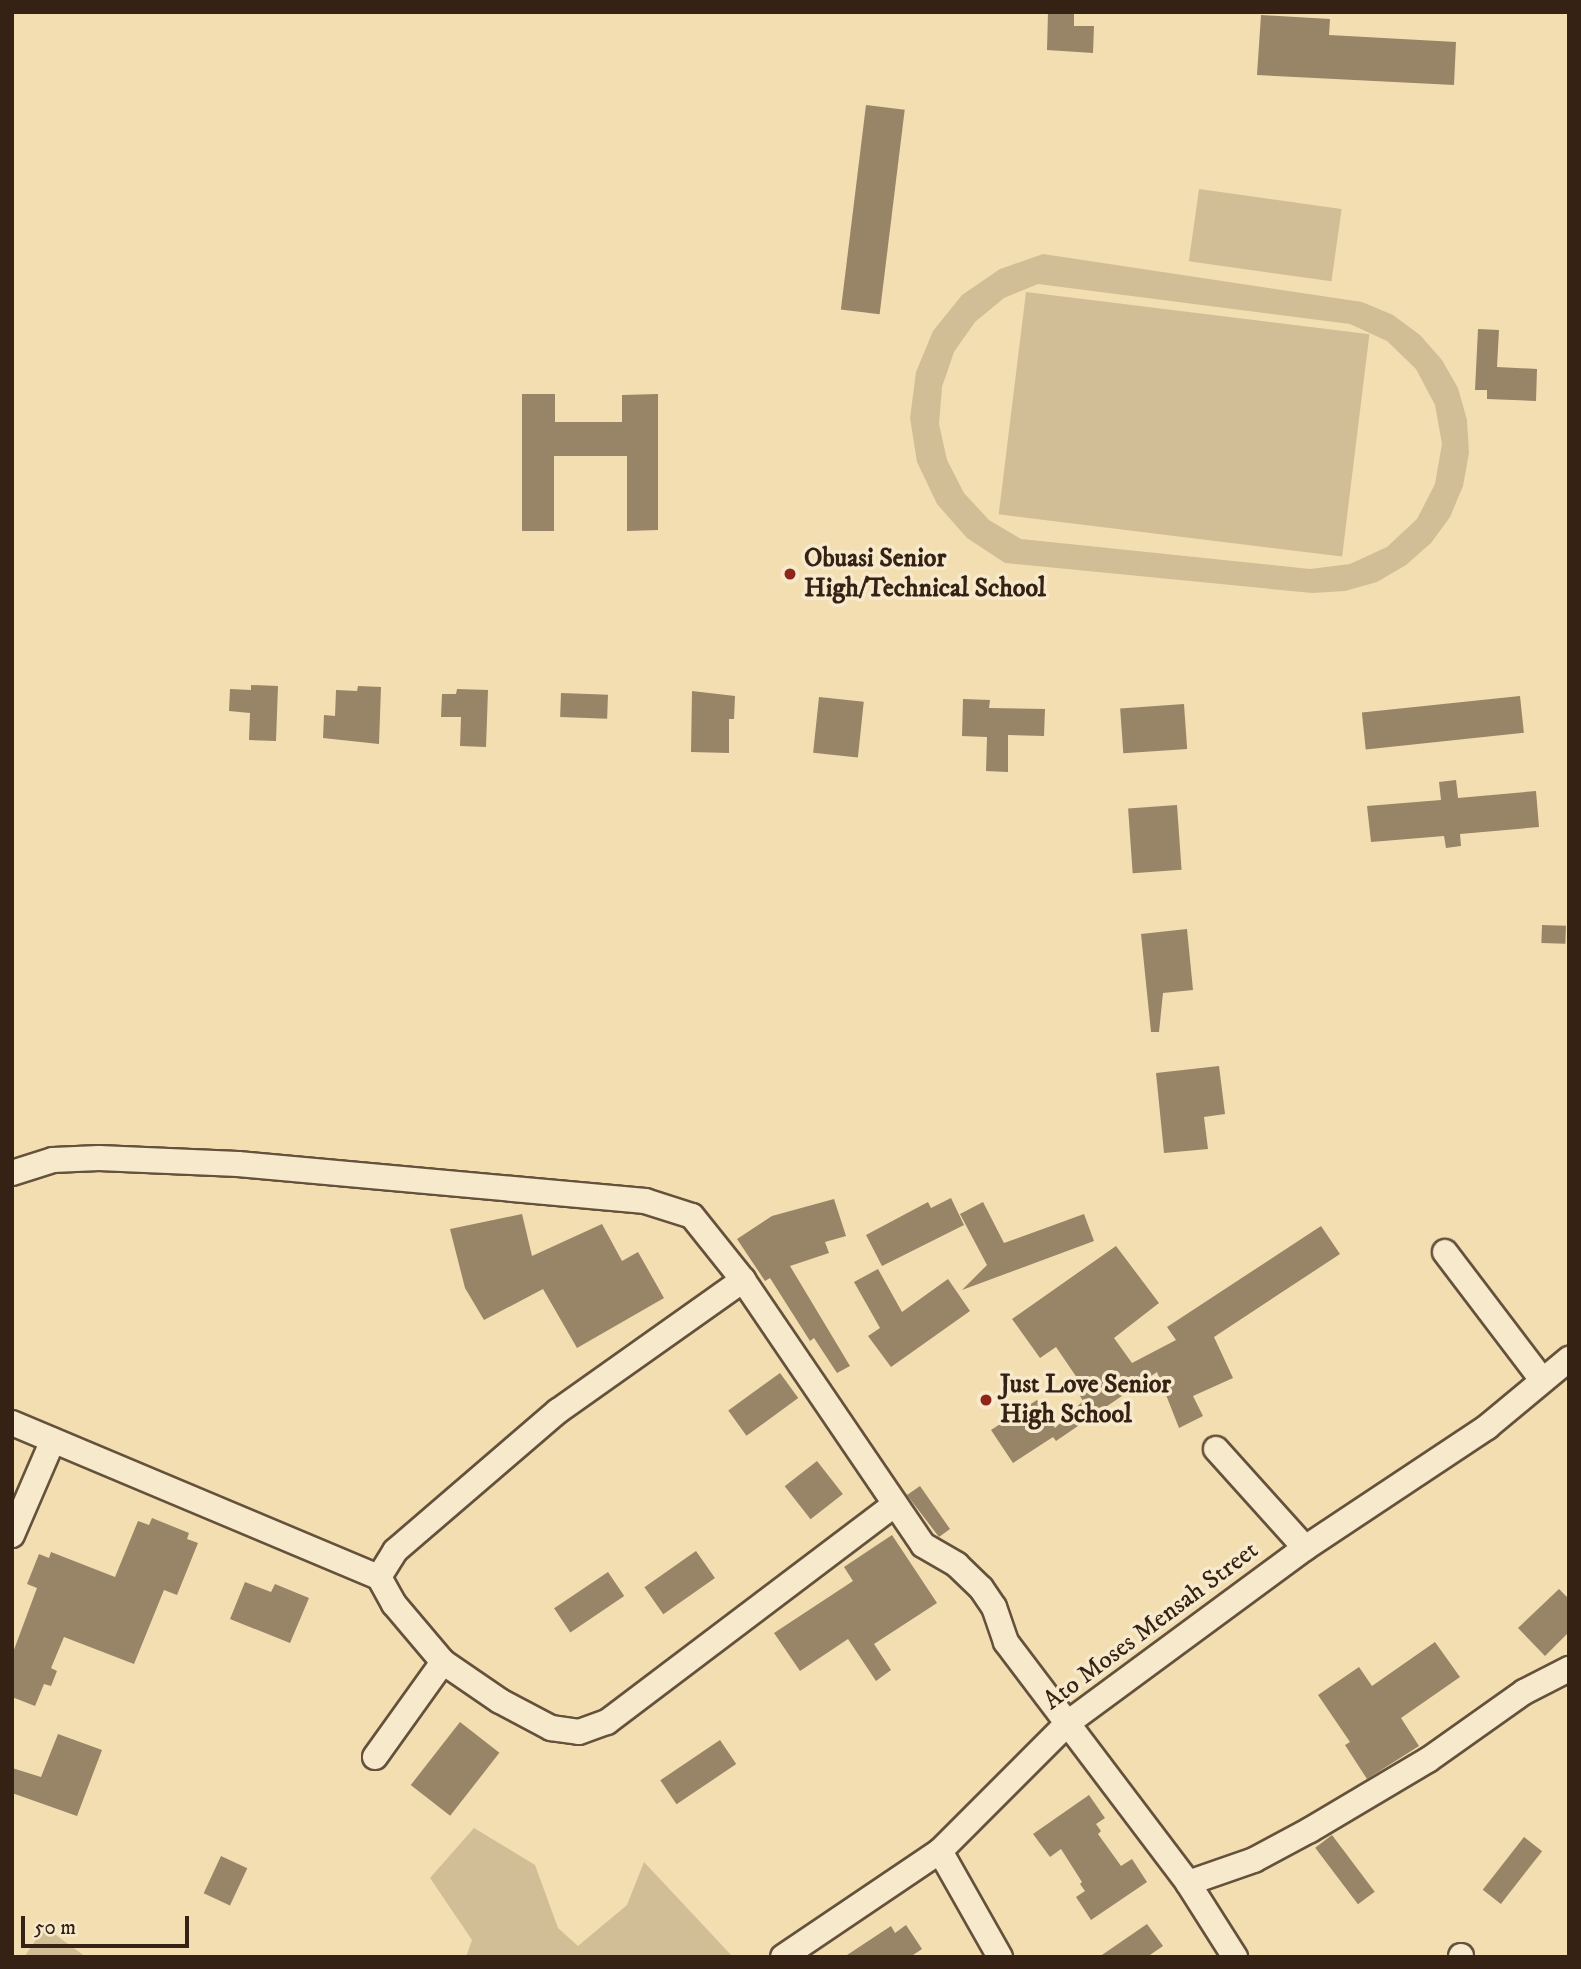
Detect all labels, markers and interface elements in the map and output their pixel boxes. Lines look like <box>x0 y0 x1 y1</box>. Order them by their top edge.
place label: Obuasi Senior High/Technical School <box>804 543 1046 604</box>
marker: Obuasi Senior High/Technical School <box>782 566 798 582</box>
place label: Just Love Senior High School <box>1000 1369 1171 1430</box>
marker: Just Love Senior High School <box>978 1392 994 1408</box>
street label: Ato Moses Mensah Street <box>1037 1535 1265 1717</box>
scale bar <box>24 1902 192 1946</box>
text: 50 m <box>34 1915 76 1941</box>

